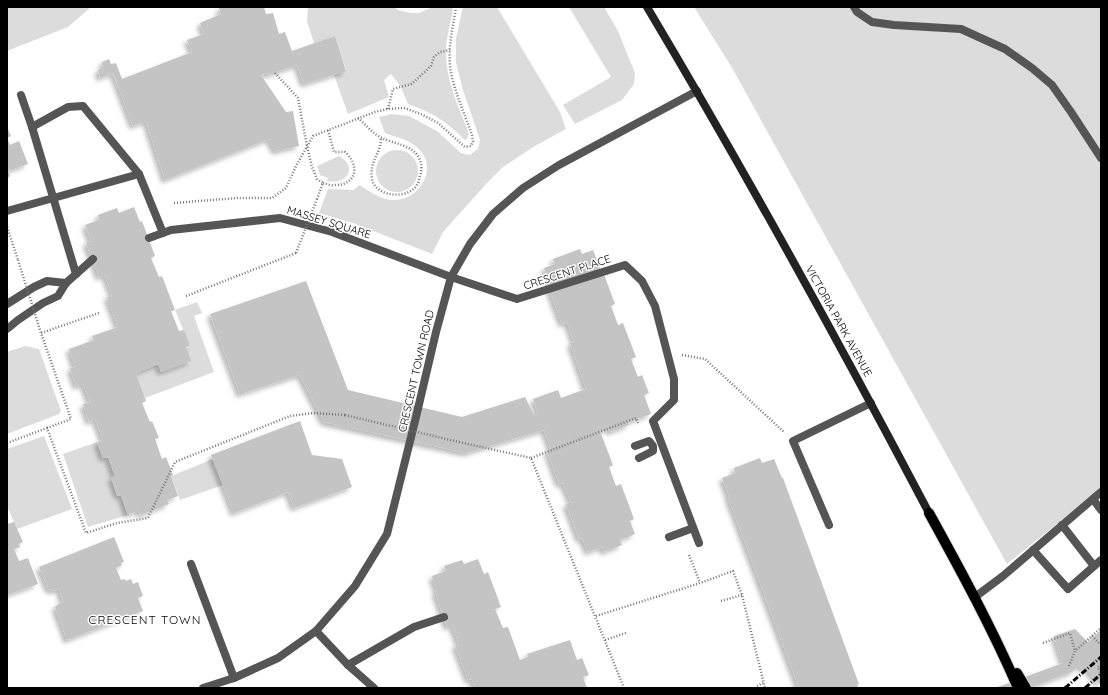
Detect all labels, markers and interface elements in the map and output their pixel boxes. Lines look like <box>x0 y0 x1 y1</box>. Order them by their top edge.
street label: MASSEY SQUARE <box>285 203 373 241</box>
street label: CRESCENT PLACE <box>522 251 612 293</box>
street label: VICTORIA PARK AVENUE <box>803 263 875 379</box>
street label: CRESCENT TOWN ROAD <box>395 308 437 434</box>
district label: CRESCENT TOWN <box>89 612 201 627</box>

